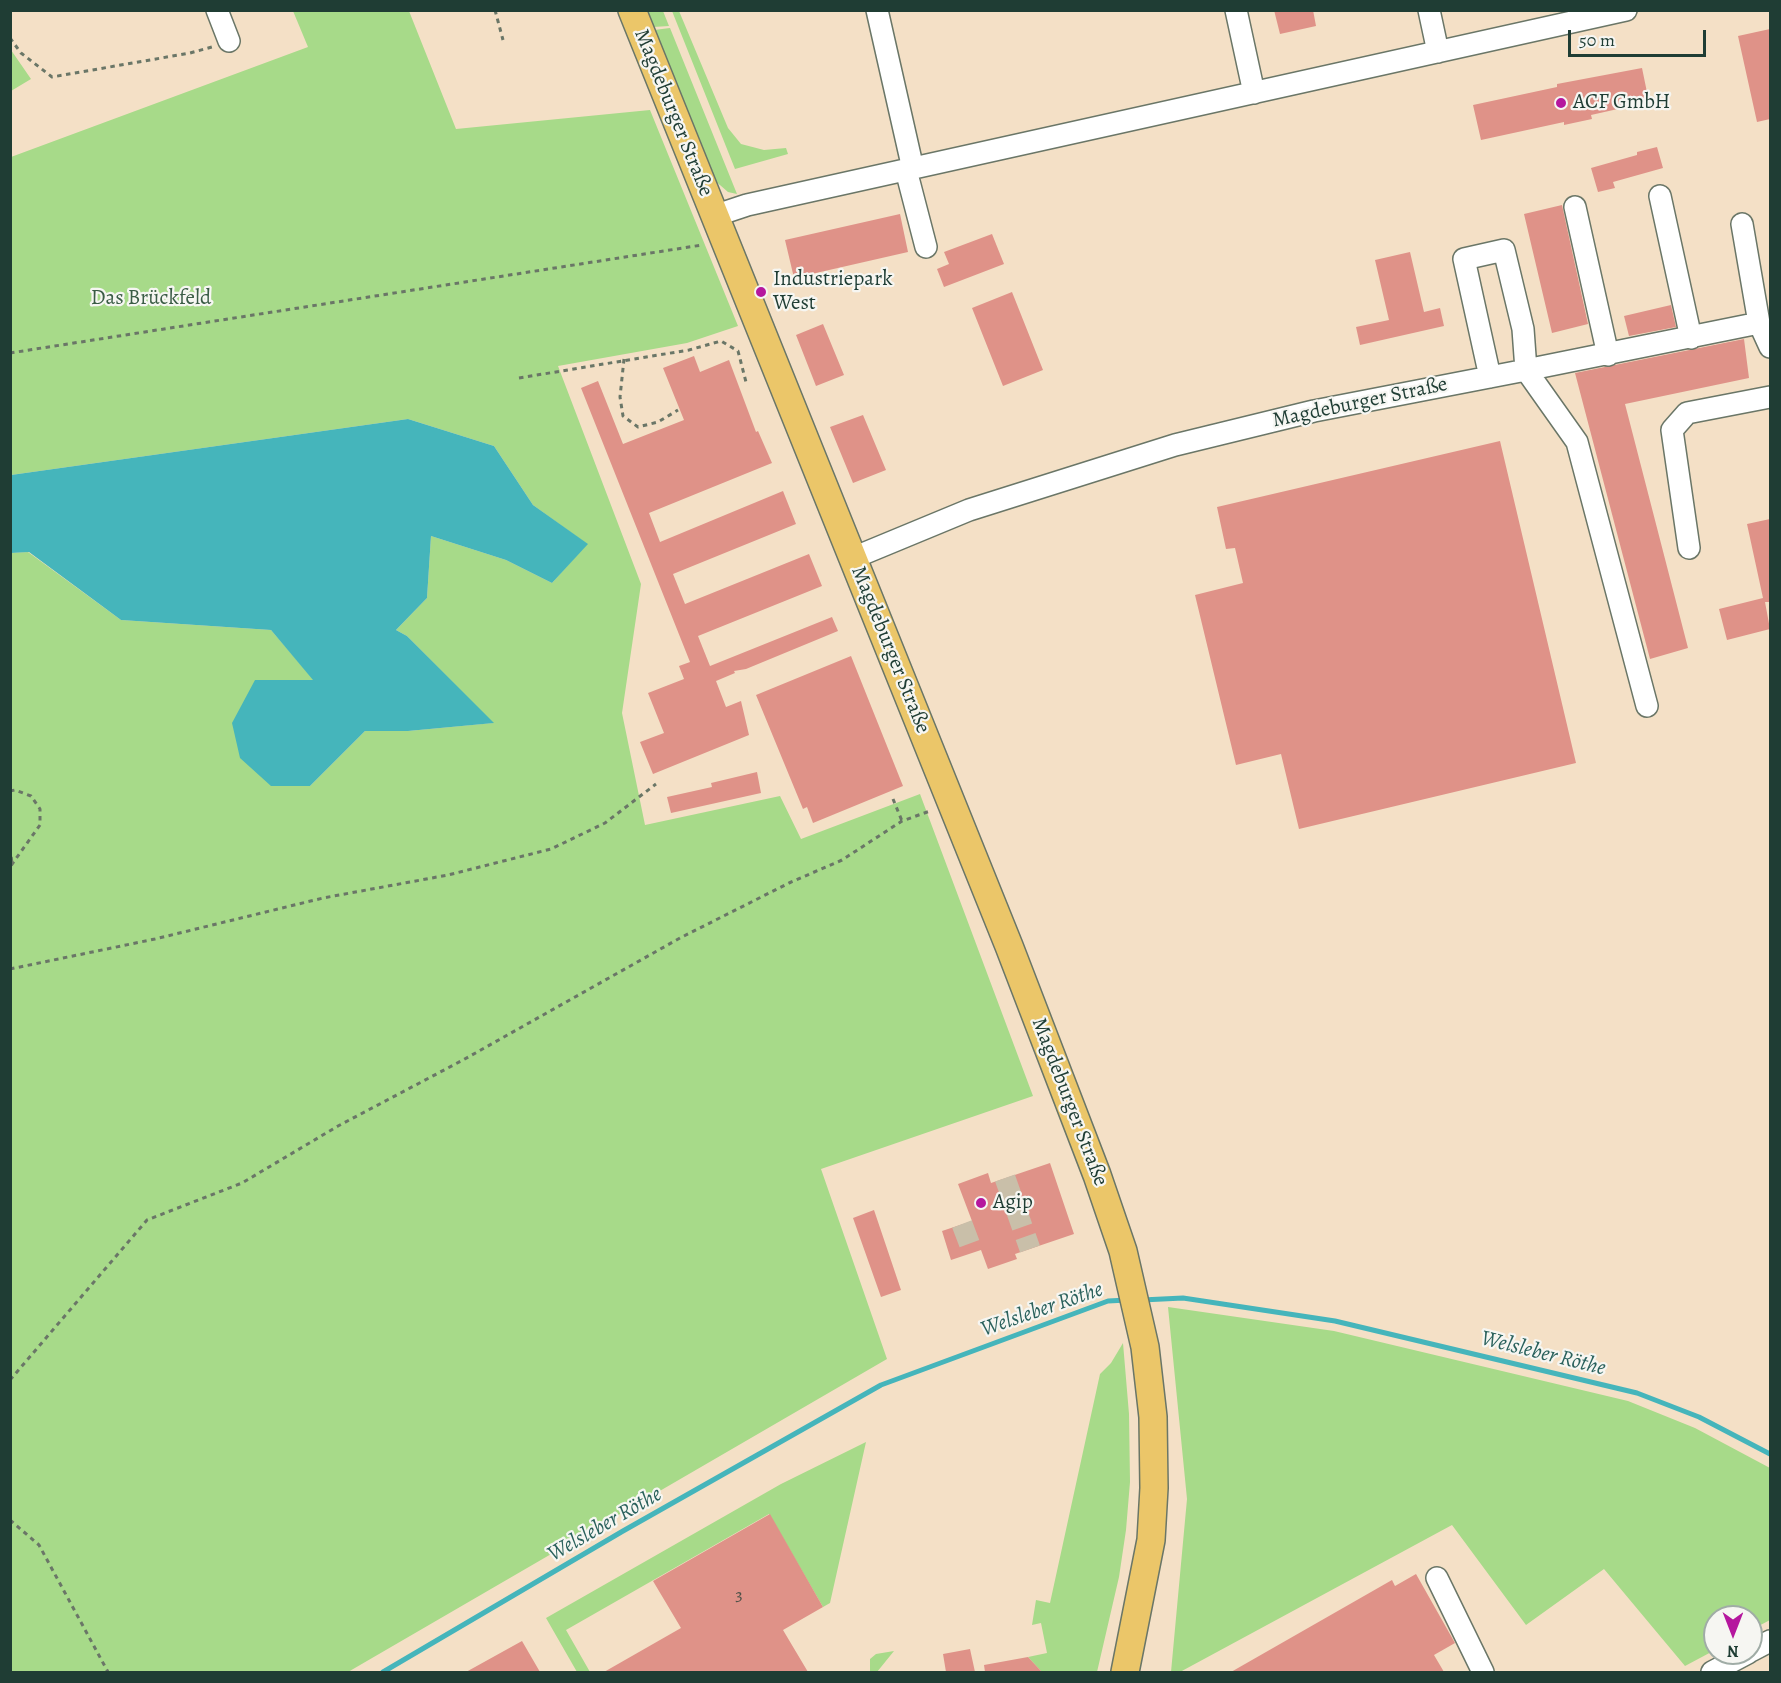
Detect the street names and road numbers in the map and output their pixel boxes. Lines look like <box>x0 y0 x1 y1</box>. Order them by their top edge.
street label: Magdeburger Straße <box>628 26 718 200</box>
street label: Magdeburger Straße <box>1270 372 1450 434</box>
street label: Magdeburger Straße <box>845 563 935 737</box>
street label: Magdeburger Straße <box>1025 1014 1113 1190</box>

